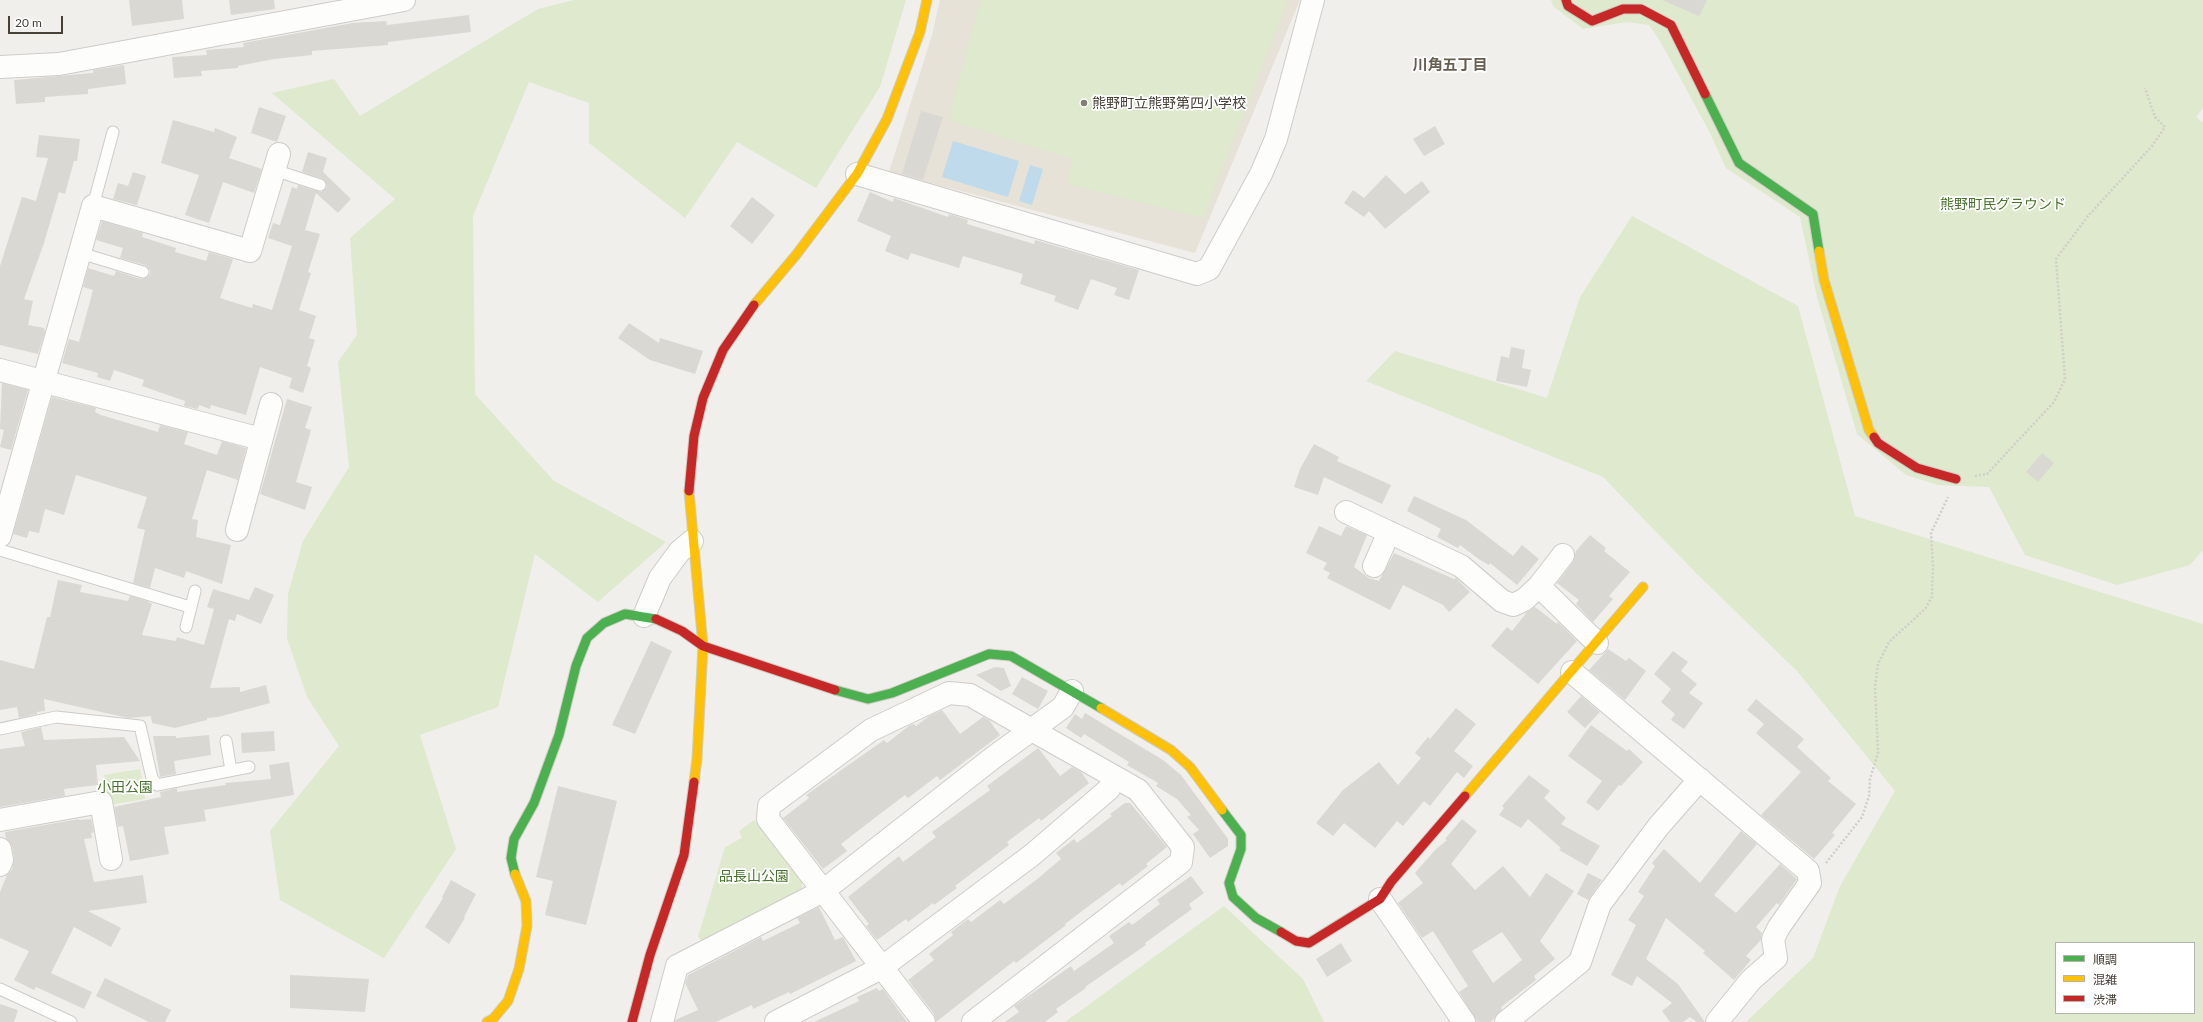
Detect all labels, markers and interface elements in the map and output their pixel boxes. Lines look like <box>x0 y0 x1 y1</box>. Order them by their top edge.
scale bar <box>10 8 65 34</box>
text: 20 m <box>15 15 42 30</box>
district label: 川角五丁目 <box>1413 56 1487 74</box>
place label: 熊野町立熊野第四小学校 <box>1092 95 1246 111</box>
marker: 熊野町立熊野第四小学校 <box>1079 98 1089 108</box>
park label: 熊野町民グラウンド <box>1940 196 2066 212</box>
park label: 小田公園 <box>97 779 153 795</box>
park label: 品長山公園 <box>719 868 789 884</box>
legend <box>2055 942 2195 1014</box>
text: 順調 <box>2093 952 2117 967</box>
text: 混雑 <box>2093 972 2117 987</box>
text: 渋滞 <box>2093 992 2117 1007</box>

